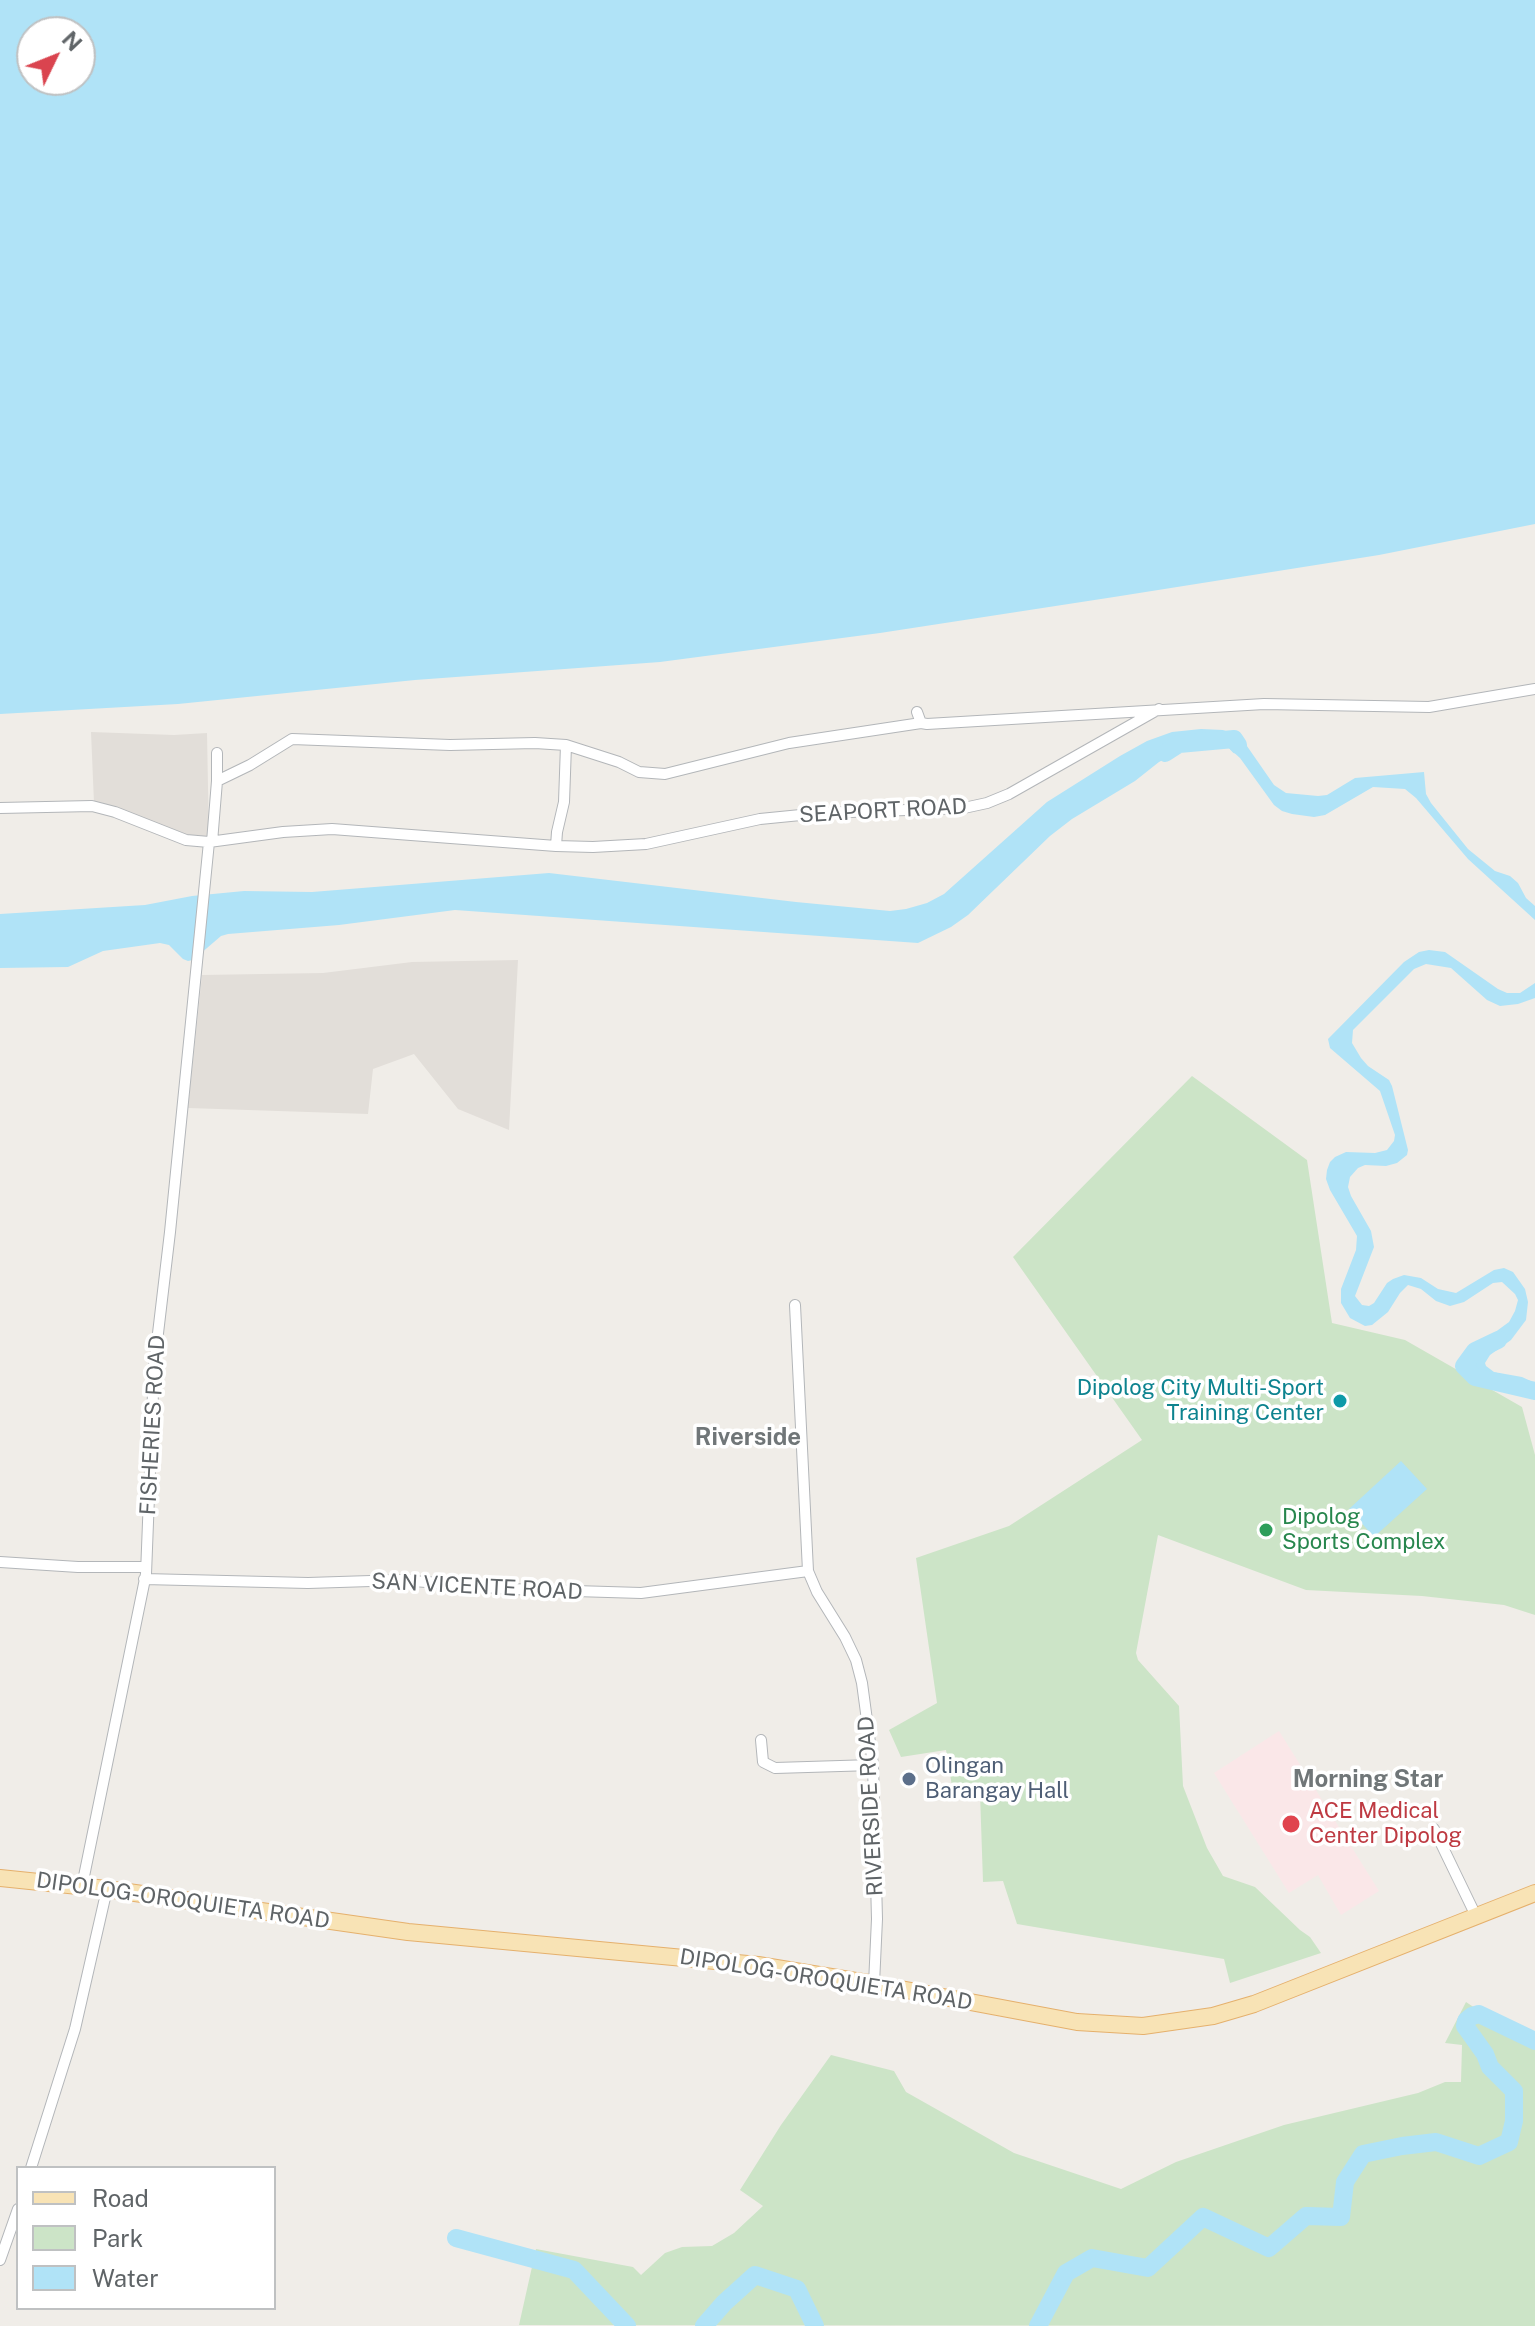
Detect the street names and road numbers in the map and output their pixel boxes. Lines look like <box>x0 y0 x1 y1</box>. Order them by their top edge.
street label: SEAPORT ROAD <box>798 793 968 829</box>
street label: FISHERIES ROAD <box>135 1334 171 1516</box>
street label: SAN VICENTE ROAD <box>371 1568 583 1606</box>
street label: RIVERSIDE ROAD <box>853 1715 889 1897</box>
street label: DIPOLOG-OROQUIETA ROAD <box>35 1867 331 1935</box>
street label: DIPOLOG-OROQUIETA ROAD <box>678 1944 974 2016</box>

